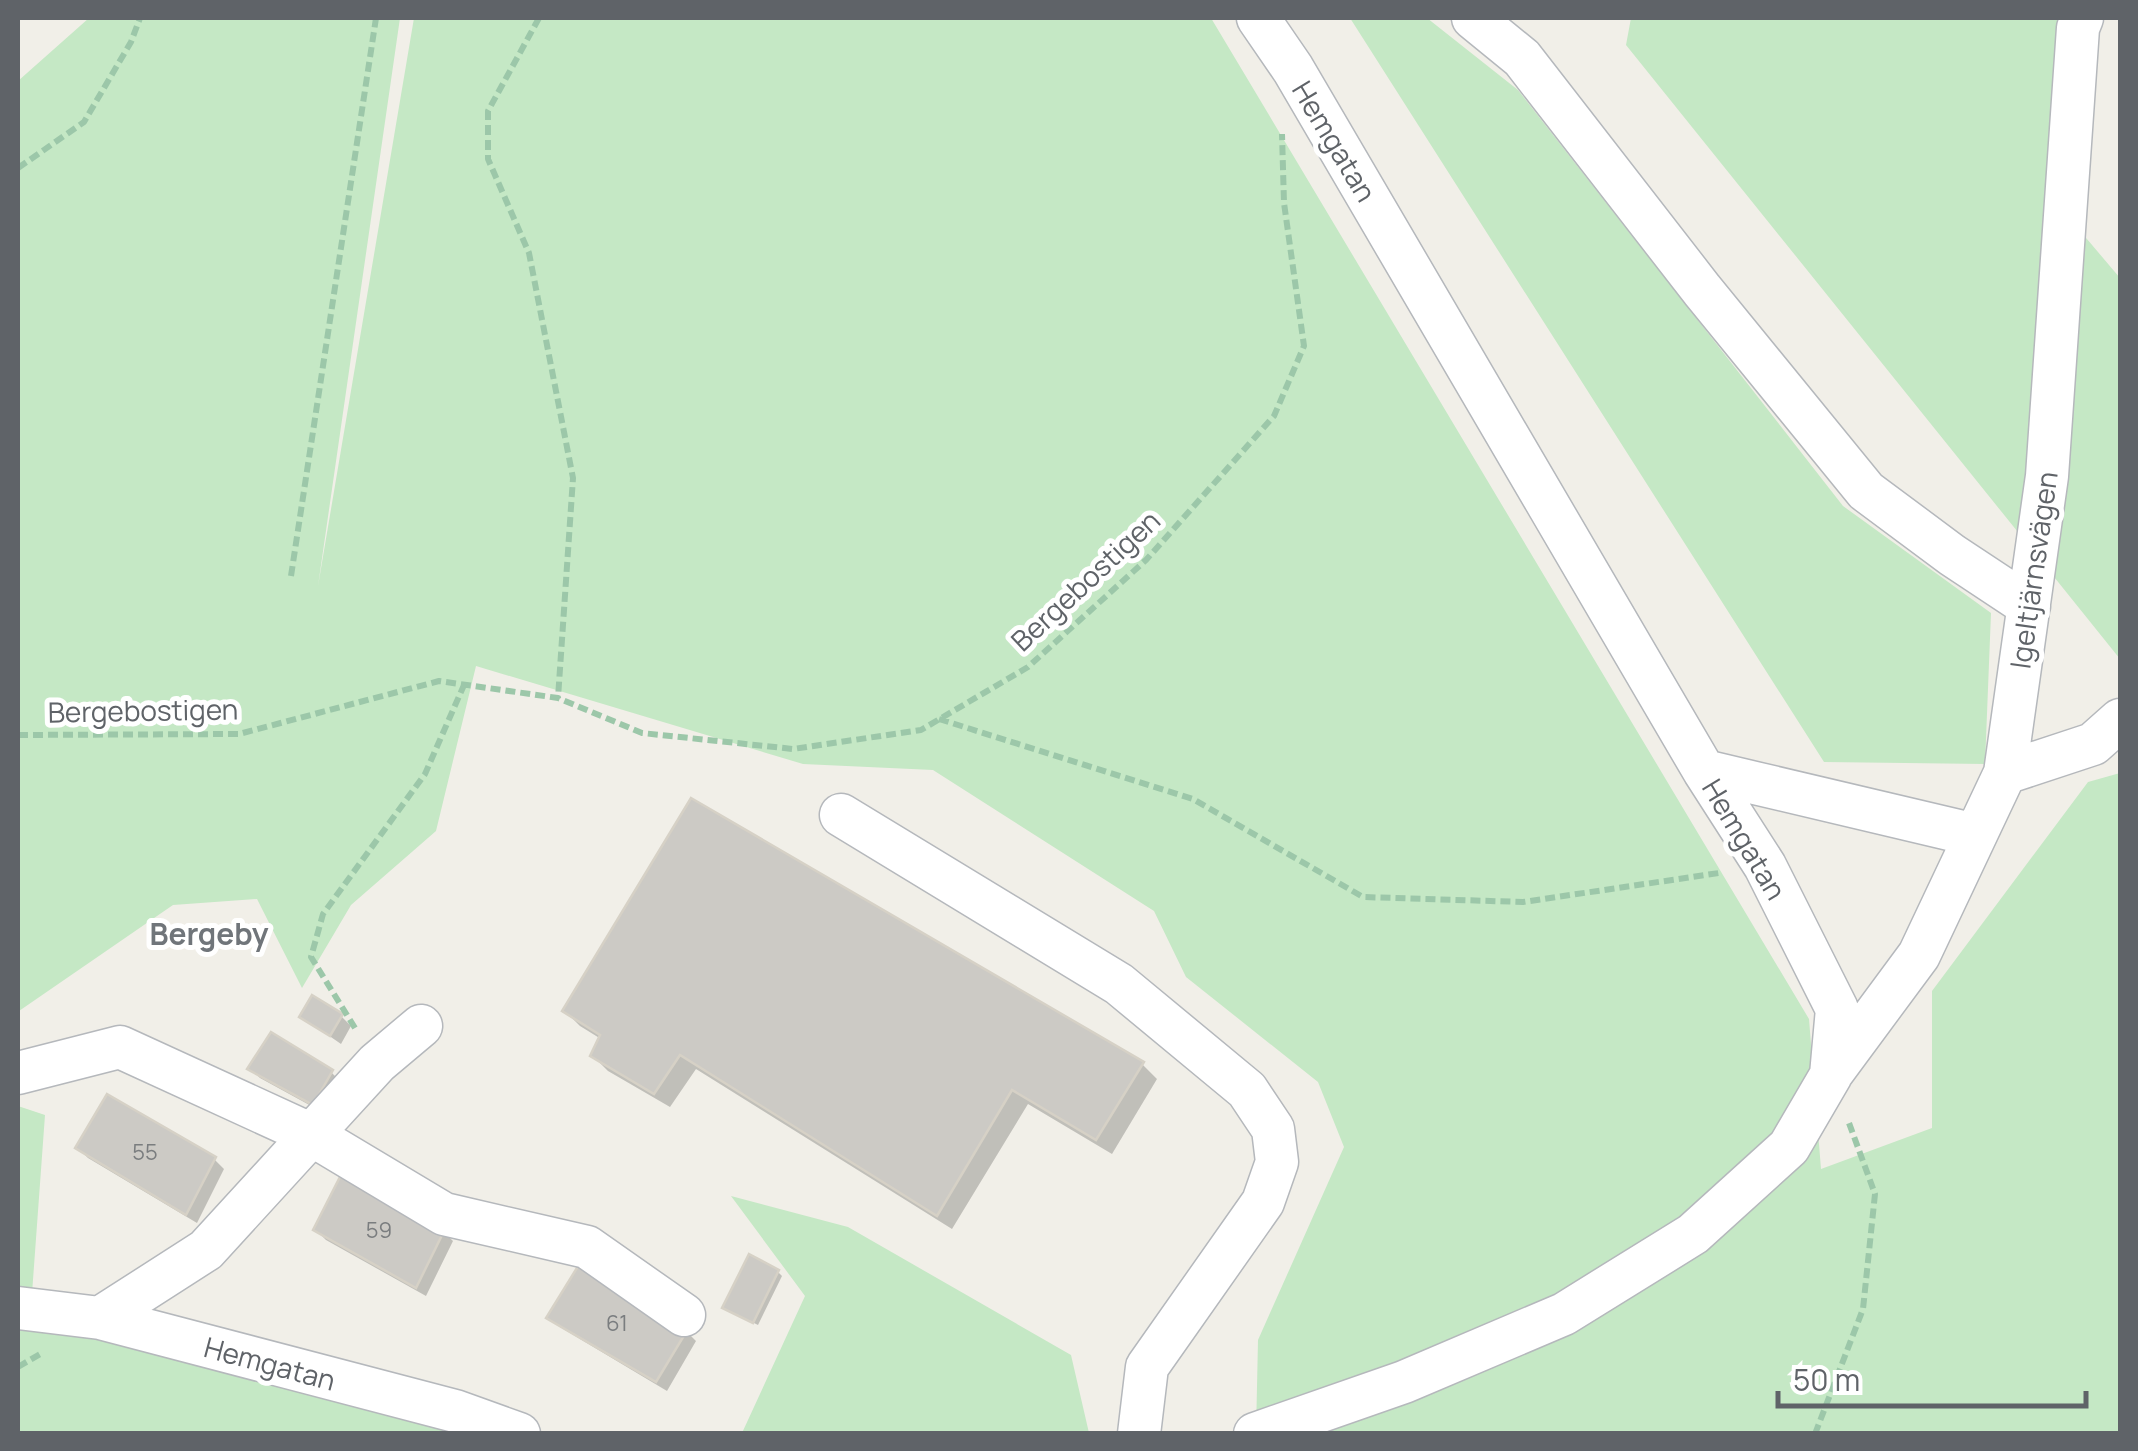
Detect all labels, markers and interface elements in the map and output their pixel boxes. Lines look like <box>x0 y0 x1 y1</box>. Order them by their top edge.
street label: Hemgatan <box>1284 74 1386 208</box>
street label: Igeltjärnsvägen <box>2000 469 2066 671</box>
street label: Bergebostigen <box>1002 501 1168 659</box>
street label: Bergebostigen <box>47 689 239 731</box>
street label: Hemgatan <box>1694 772 1796 906</box>
district label: Bergeby <box>149 913 269 954</box>
house number: 55 <box>132 1137 158 1167</box>
house number: 59 <box>366 1215 392 1245</box>
house number: 61 <box>606 1308 628 1338</box>
street label: Hemgatan <box>200 1327 340 1399</box>
scale bar <box>1778 1346 2086 1408</box>
text: 50 m <box>1793 1359 1860 1400</box>

